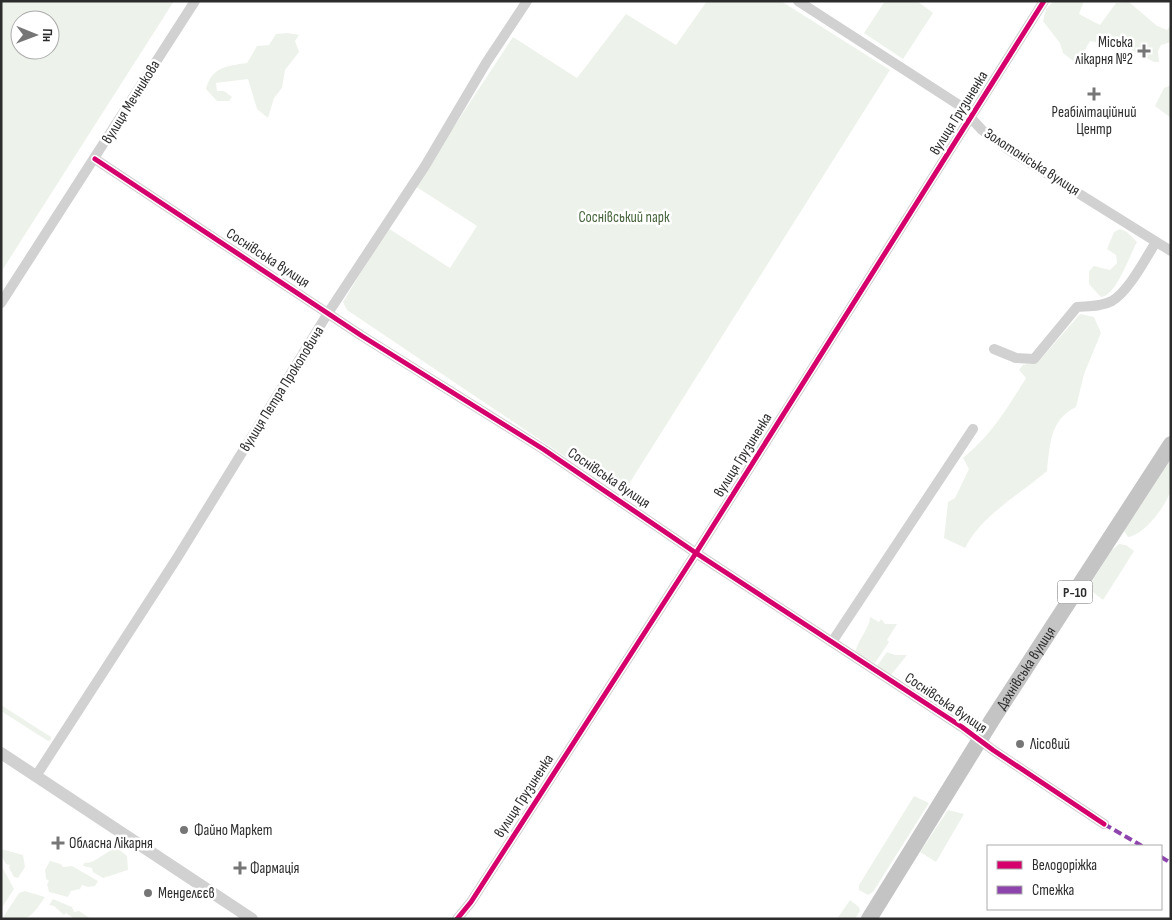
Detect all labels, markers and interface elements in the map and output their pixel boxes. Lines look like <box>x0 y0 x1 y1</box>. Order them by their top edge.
north arrow <box>10 10 60 60</box>
text: Пн <box>39 28 56 42</box>
place label: Міська лікарня №2 <box>1075 33 1133 69</box>
marker: Міська лікарня №2 <box>1137 44 1151 58</box>
street label: вулиця Мечникова <box>98 56 164 147</box>
street label: вулиця Грузиненка <box>926 67 993 159</box>
marker: Реабілітаційний Центр <box>1087 87 1101 101</box>
place label: Реабілітаційний Центр <box>1052 103 1136 139</box>
street label: Золотоніська вулиця <box>980 124 1084 200</box>
park label: Соснівський парк <box>578 208 670 227</box>
street label: Соснівська вулиця <box>223 224 313 292</box>
street label: вулиця Петра Прокоповича <box>236 323 328 455</box>
street label: вулиця Грузиненка <box>710 409 777 501</box>
street label: Соснівська вулиця <box>564 443 654 513</box>
road number: Р-10 <box>1058 580 1092 604</box>
street label: Дахнівська вулиця <box>992 623 1060 713</box>
street label: Соснівська вулиця <box>901 668 991 738</box>
place label: Лісовий <box>1029 735 1070 754</box>
marker: Лісовий <box>1014 738 1026 750</box>
street label: вулиця Грузиненка <box>490 750 558 841</box>
place label: Файно Маркет <box>194 821 272 840</box>
marker: Файно Маркет <box>178 824 190 836</box>
place label: Обласна Лікарня <box>69 834 153 853</box>
marker: Обласна Лікарня <box>51 836 65 850</box>
legend <box>987 845 1162 910</box>
text: Велодоріжка <box>1032 856 1097 875</box>
place label: Фармація <box>250 859 300 878</box>
marker: Фармація <box>234 862 246 874</box>
text: Стежка <box>1032 881 1075 900</box>
place label: Менделєєв <box>158 884 215 903</box>
marker: Менделєєв <box>142 887 154 899</box>

